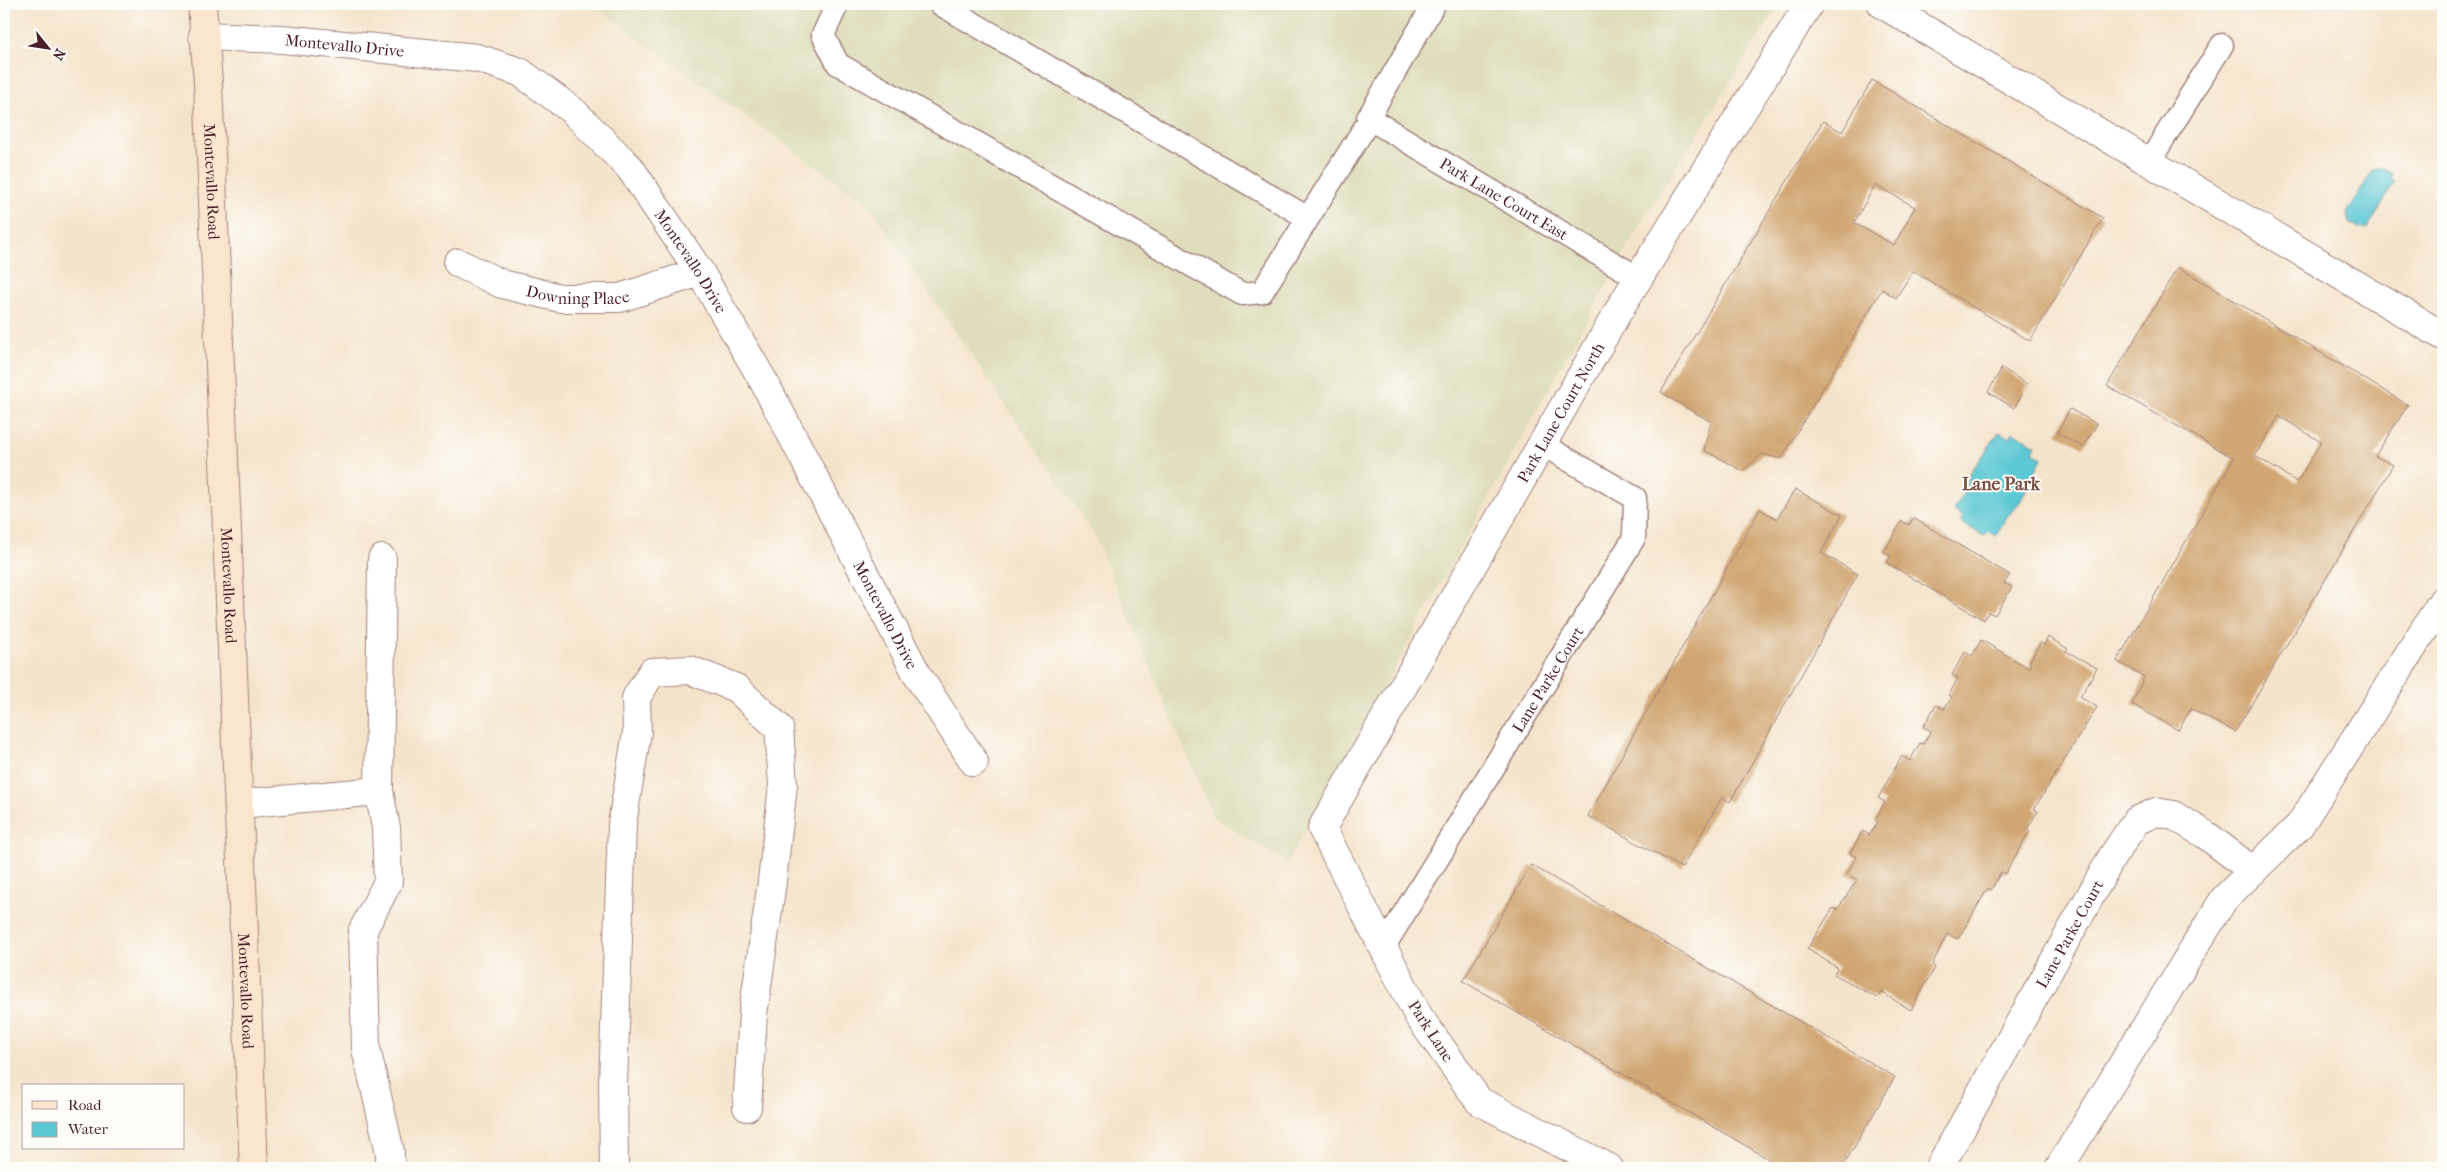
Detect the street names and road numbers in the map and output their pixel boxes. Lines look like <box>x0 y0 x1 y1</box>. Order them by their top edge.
street label: Montevallo Drive <box>284 30 405 60</box>
street label: Montevallo Road <box>200 123 224 240</box>
street label: Park Lane Court East <box>1437 153 1572 244</box>
street label: Montevallo Drive <box>651 205 731 317</box>
street label: Downing Place <box>524 281 632 308</box>
street label: Park Lane Court North <box>1513 339 1608 486</box>
street label: Montevallo Road <box>217 527 241 644</box>
street label: Montevallo Drive <box>850 557 922 672</box>
street label: Lane Parke Court <box>1508 623 1587 736</box>
street label: Lane Parke Court <box>2032 876 2107 991</box>
street label: Montevallo Road <box>235 932 258 1050</box>
street label: Park Lane <box>1404 997 1458 1065</box>

